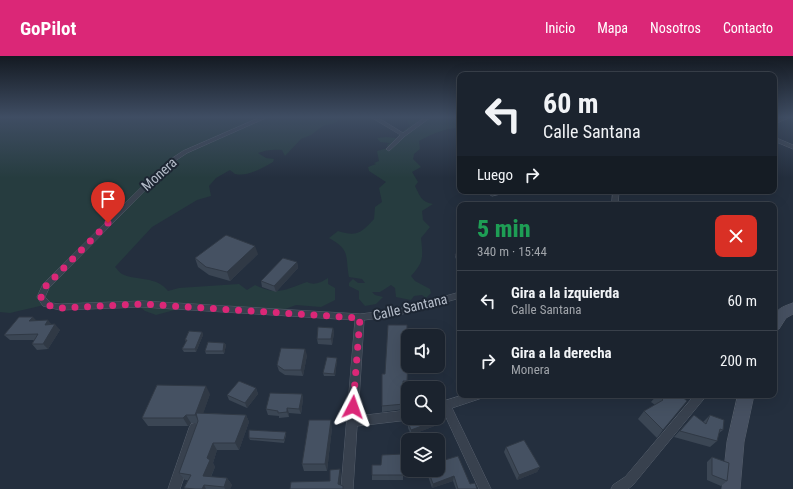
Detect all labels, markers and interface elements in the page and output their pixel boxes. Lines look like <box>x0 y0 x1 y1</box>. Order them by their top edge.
text: GoPilot <box>20 17 76 40</box>
text: Inicio <box>545 20 575 36</box>
text: Mapa <box>597 20 628 36</box>
text: Nosotros <box>650 20 701 36</box>
text: Contacto <box>723 20 773 36</box>
text: 60 m <box>543 87 599 120</box>
icon: left <box>477 88 529 140</box>
text: Calle Santana <box>543 121 641 142</box>
street label: Monera <box>138 154 180 194</box>
icon: right <box>521 164 543 186</box>
text: Luego <box>477 166 513 184</box>
pin <box>91 182 125 223</box>
icon: arrive <box>97 188 119 210</box>
text: 5 min <box>477 215 531 243</box>
button: close <box>715 215 757 257</box>
text: 340 m · 15:44 <box>477 244 547 259</box>
text: Gira a la izquierda <box>511 284 619 302</box>
icon: left <box>477 290 499 312</box>
street label: Calle Santana <box>371 291 449 323</box>
text: 60 m <box>727 292 757 310</box>
text: Calle Santana <box>511 302 582 317</box>
map controls <box>401 329 445 477</box>
button: sound <box>401 329 445 373</box>
text: Gira a la derecha <box>511 344 612 362</box>
icon: right <box>477 350 499 372</box>
text: 200 m <box>720 352 757 370</box>
text: Monera <box>511 362 550 377</box>
button: search <box>401 381 445 425</box>
position arrow <box>332 386 374 428</box>
button: layers <box>401 433 445 477</box>

